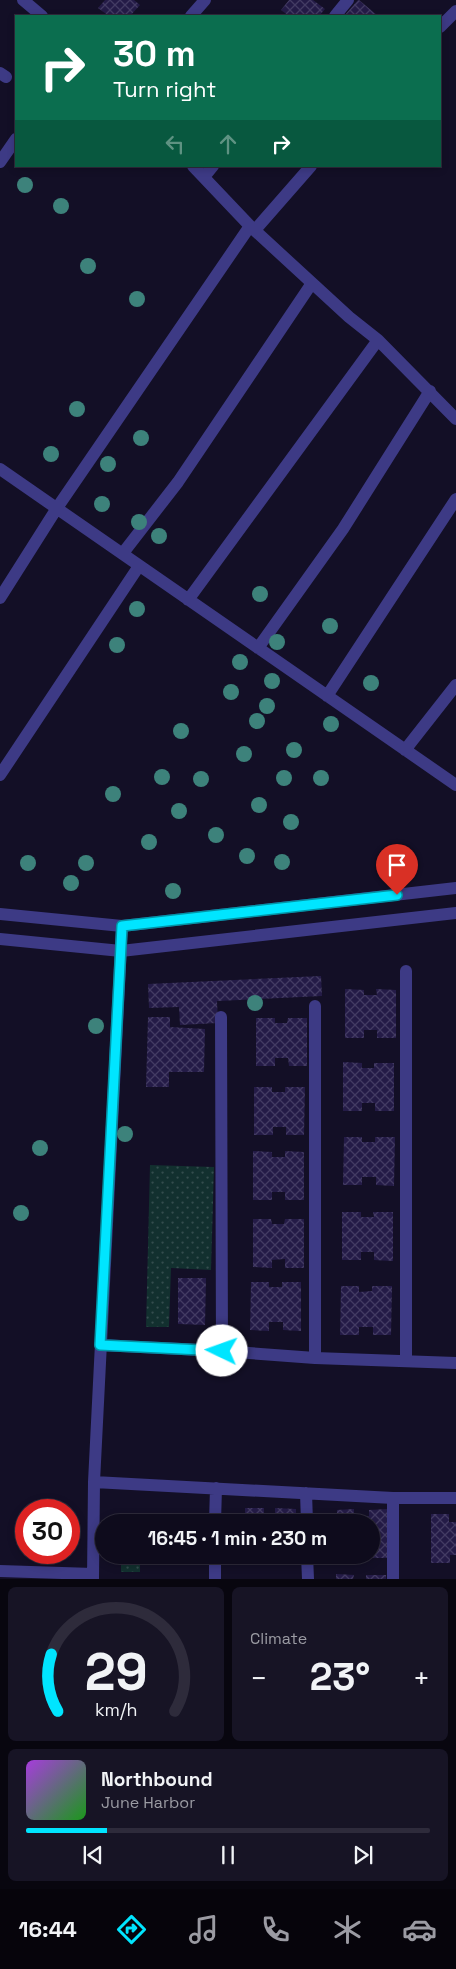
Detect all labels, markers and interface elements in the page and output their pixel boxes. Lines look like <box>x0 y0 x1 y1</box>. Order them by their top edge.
text: 30 m <box>113 32 196 76</box>
icon: right <box>30 35 95 100</box>
text: Turn right <box>113 75 216 103</box>
icon: left <box>161 130 189 158</box>
icon: ahead <box>214 130 242 158</box>
icon: right <box>267 130 295 158</box>
pin <box>376 844 418 895</box>
icon: arrive <box>383 851 411 879</box>
position arrow <box>195 1324 247 1376</box>
speed limit sign: 30 <box>15 1499 80 1564</box>
text: 16:45 · 1 min · 230 m <box>148 1526 327 1551</box>
text: Climate <box>250 1628 307 1649</box>
text: 29 <box>85 1639 147 1705</box>
text: 23° <box>310 1653 370 1701</box>
text: − <box>250 1660 267 1696</box>
text: + <box>413 1660 430 1696</box>
text: km/h <box>95 1698 137 1721</box>
text: Northbound <box>101 1767 213 1792</box>
text: June Harbor <box>101 1792 195 1813</box>
icon: previous <box>79 1841 107 1869</box>
icon: pause <box>214 1841 242 1869</box>
icon: next <box>349 1841 377 1869</box>
icon: directions <box>114 1912 149 1947</box>
icon: music <box>186 1912 221 1947</box>
icon: phone <box>258 1912 293 1947</box>
icon: climate <box>330 1912 365 1947</box>
icon: car <box>402 1912 437 1947</box>
text: 16:44 <box>19 1915 77 1943</box>

